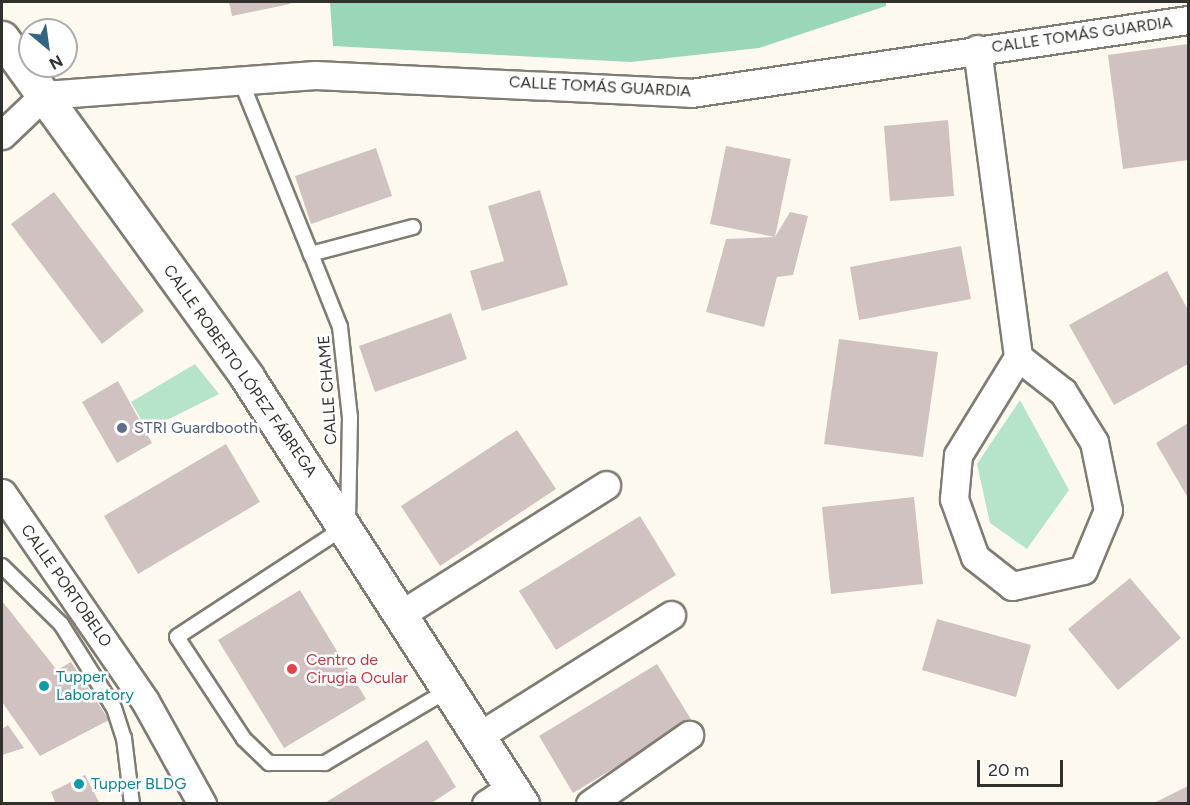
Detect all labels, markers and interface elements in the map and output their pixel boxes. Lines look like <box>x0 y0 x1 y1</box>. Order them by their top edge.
street label: CALLE TOMÁS GUARDIA <box>990 13 1174 57</box>
north arrow <box>18 18 78 78</box>
text: N <box>46 51 66 74</box>
street label: CALLE TOMÁS GUARDIA <box>508 73 692 101</box>
street label: CALLE ROBERTO LÓPEZ FÁBREGA <box>159 261 321 481</box>
street label: CALLE CHAME <box>315 335 341 445</box>
place label: STRI Guardbooth <box>134 418 258 438</box>
marker: STRI Guardbooth <box>115 421 129 435</box>
street label: CALLE PORTOBELO <box>17 521 115 651</box>
place label: Centro de Cirugia Ocular <box>306 650 408 688</box>
marker: Centro de Cirugia Ocular <box>283 660 301 678</box>
place label: Tupper Laboratory <box>56 667 134 705</box>
marker: Tupper Laboratory <box>37 679 51 693</box>
scale bar <box>980 748 1066 786</box>
text: 20 m <box>988 759 1029 781</box>
place label: Tupper BLDG <box>91 774 186 794</box>
marker: Tupper BLDG <box>72 777 86 791</box>

